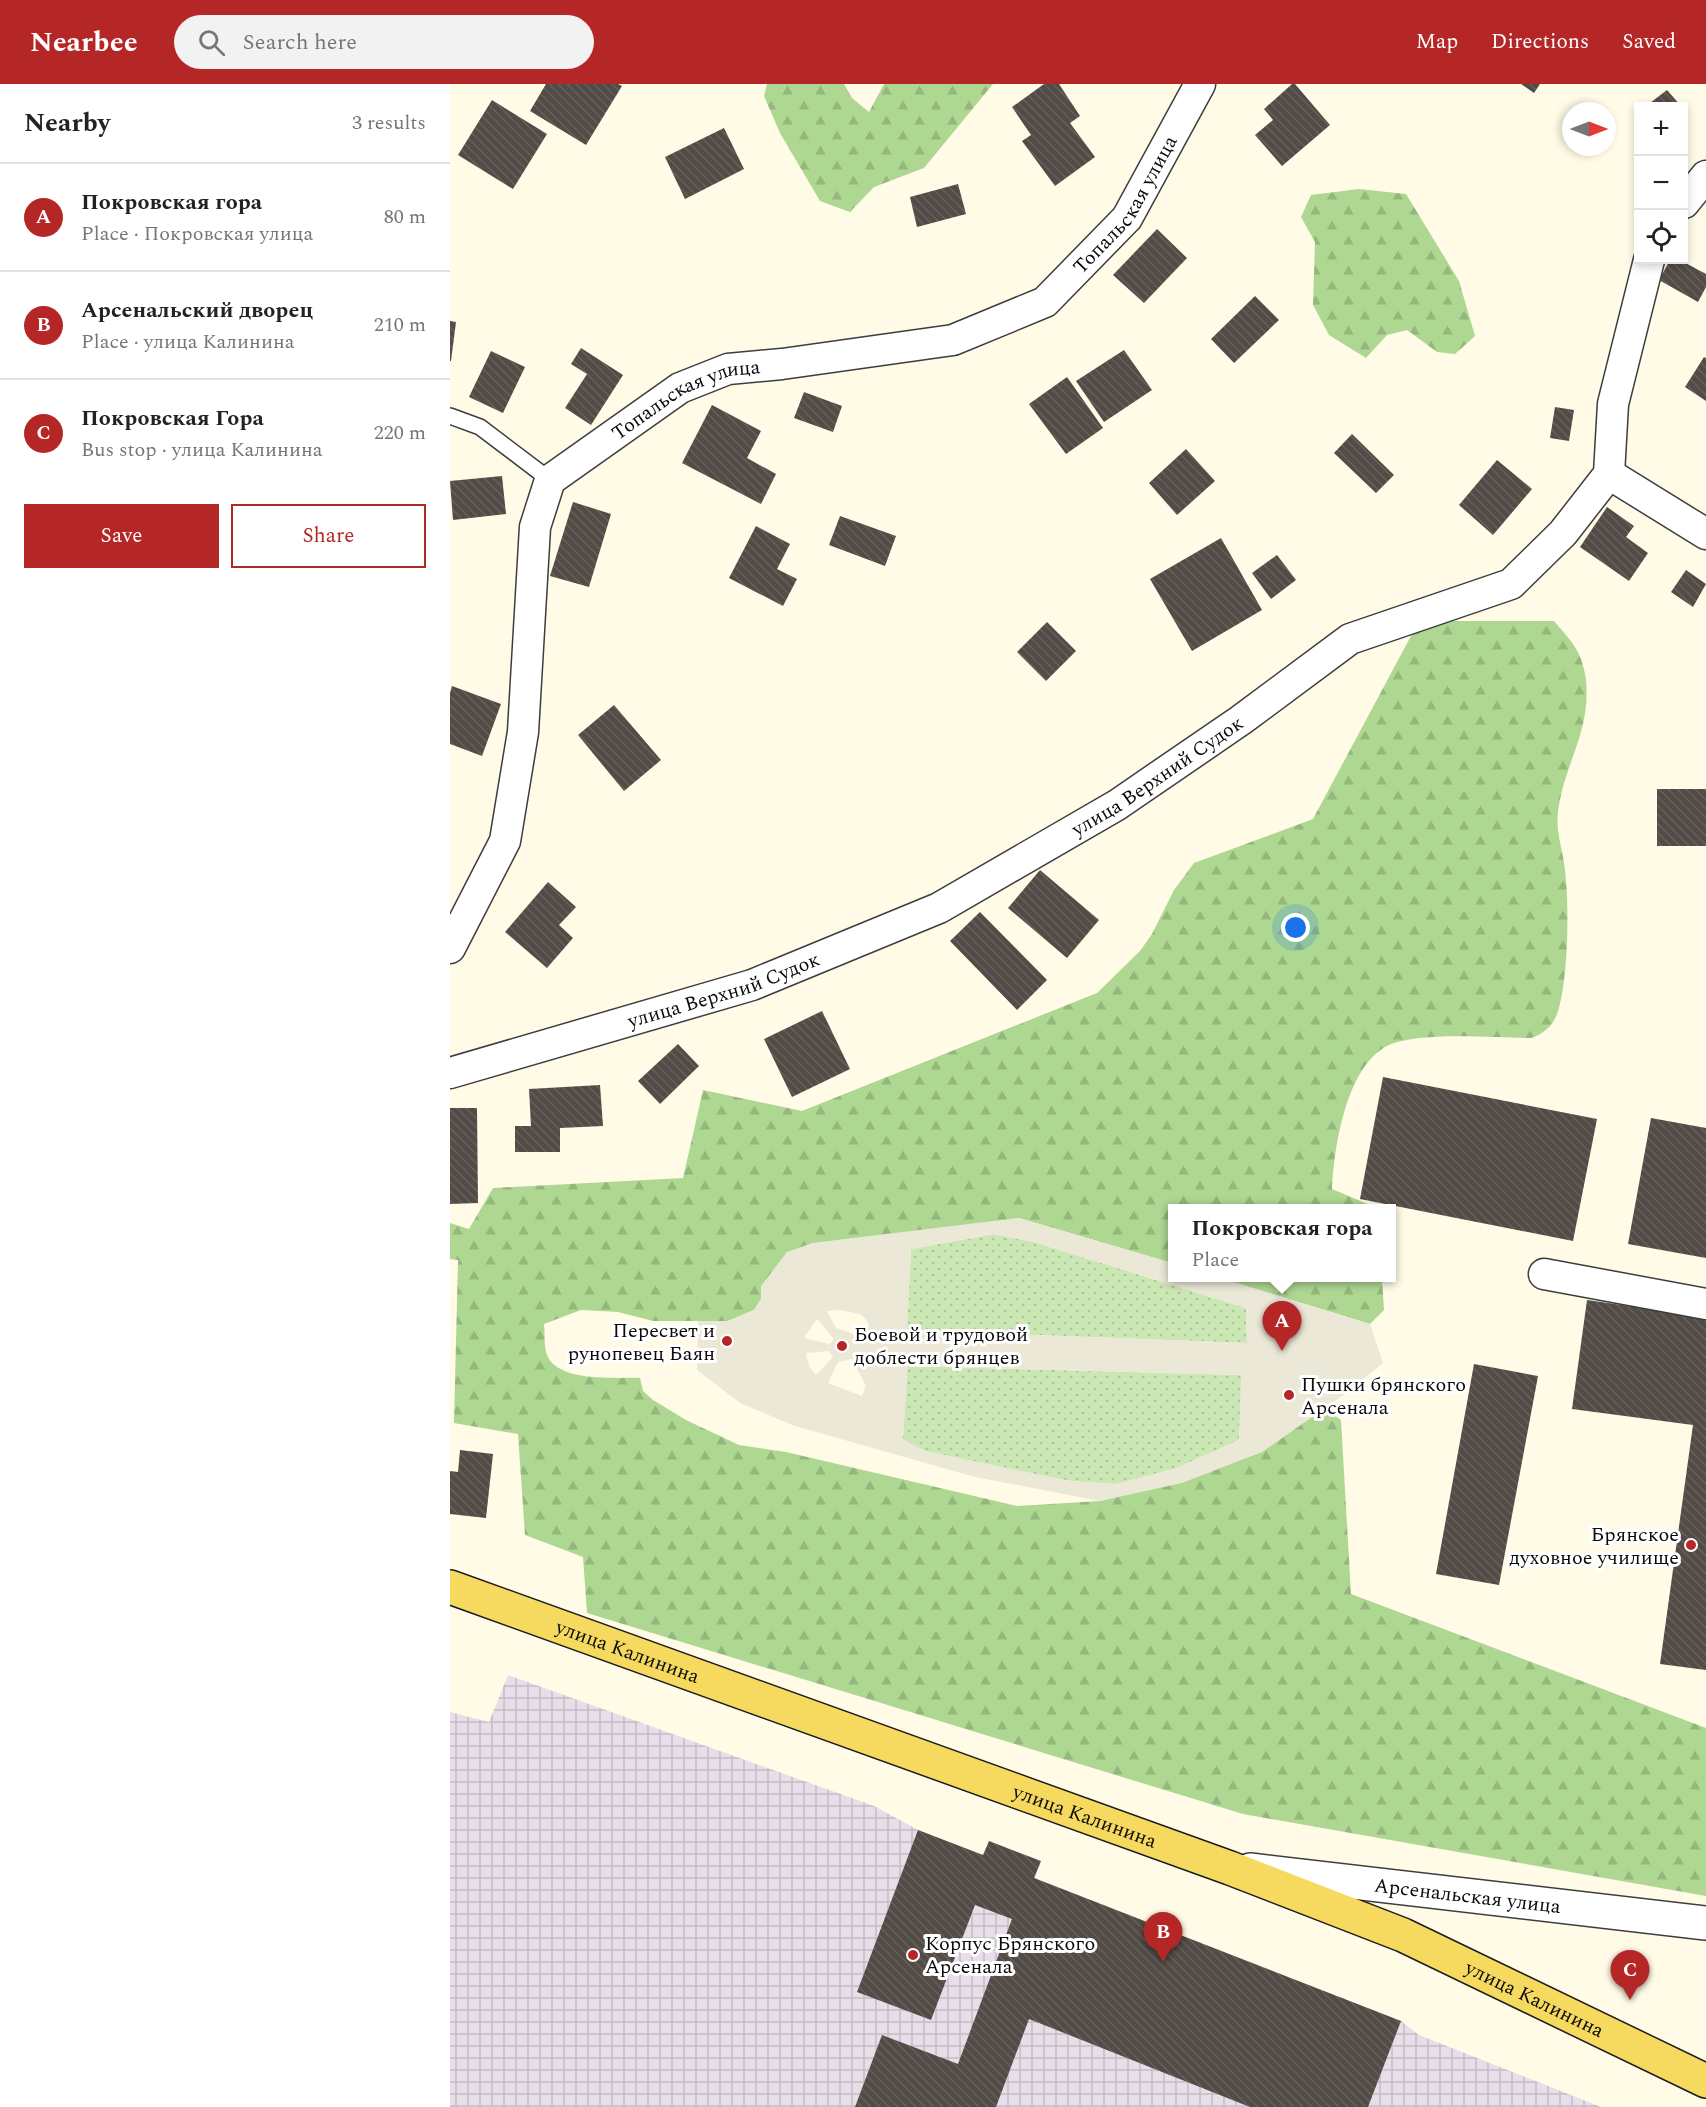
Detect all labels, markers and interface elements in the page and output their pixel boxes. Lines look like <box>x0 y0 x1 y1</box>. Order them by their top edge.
search box <box>174 15 594 69</box>
text: Nearbee <box>30 21 138 64</box>
icon: search <box>195 26 228 59</box>
text: Search here <box>243 26 357 59</box>
text: Map <box>1416 26 1458 58</box>
text: Directions <box>1491 26 1589 58</box>
text: Saved <box>1622 26 1676 58</box>
north arrow <box>1562 102 1616 156</box>
map controls <box>1634 102 1688 264</box>
button: + <box>1634 102 1688 156</box>
text: Nearby <box>24 103 110 143</box>
text: 3 results <box>352 108 426 138</box>
street label: Топальская улица <box>1066 130 1185 281</box>
button: − <box>1634 156 1688 210</box>
text: Покровская гора <box>81 186 262 219</box>
text: A <box>36 202 51 232</box>
text: 80 m <box>384 202 426 232</box>
button: locate <box>1634 210 1688 264</box>
text: Place · Покровская улица <box>81 219 313 249</box>
text: Арсенальский дворец <box>81 294 313 327</box>
text: B <box>36 310 51 340</box>
text: 210 m <box>374 310 426 340</box>
text: Place · улица Калинина <box>81 327 295 357</box>
street label: Топальская улица <box>606 352 762 448</box>
text: Покровская Гора <box>81 402 264 435</box>
text: C <box>36 418 51 448</box>
text: 220 m <box>374 418 426 448</box>
text: Bus stop · улица Калинина <box>81 435 323 465</box>
button: Save <box>24 504 219 568</box>
button: Share <box>231 504 426 568</box>
street label: улица Верхний Судок <box>1065 709 1250 845</box>
your location <box>1281 913 1310 942</box>
street label: улица Верхний Судок <box>623 945 825 1037</box>
popup <box>1168 1204 1396 1282</box>
text: Покровская гора <box>1192 1212 1373 1245</box>
text: Place <box>1192 1245 1239 1275</box>
pin: A <box>1262 1302 1302 1351</box>
place label: Пересвет и рунопевец Баян <box>568 1316 715 1369</box>
place label: Боевой и трудовой доблести брянцев <box>854 1320 1028 1373</box>
marker: Пересвет и рунопевец Баян <box>720 1334 734 1348</box>
marker: Боевой и трудовой доблести брянцев <box>835 1339 849 1353</box>
place label: Пушки брянского Арсенала <box>1301 1370 1466 1423</box>
marker: Пушки брянского Арсенала <box>1282 1388 1296 1402</box>
place label: Брянское духовное училище <box>1509 1520 1679 1573</box>
marker: Брянское духовное училище <box>1684 1538 1698 1552</box>
street label: улица Калинина <box>550 1612 704 1692</box>
street label: улица Калинина <box>1008 1777 1161 1856</box>
street label: Арсенальская улица <box>1372 1871 1563 1922</box>
pin: B <box>1144 1912 1182 1962</box>
place label: Корпус Брянского Арсенала <box>925 1929 1095 1982</box>
marker: Корпус Брянского Арсенала <box>906 1948 920 1962</box>
pin: C <box>1610 1950 1650 2000</box>
street label: улица Калинина <box>1459 1953 1609 2046</box>

